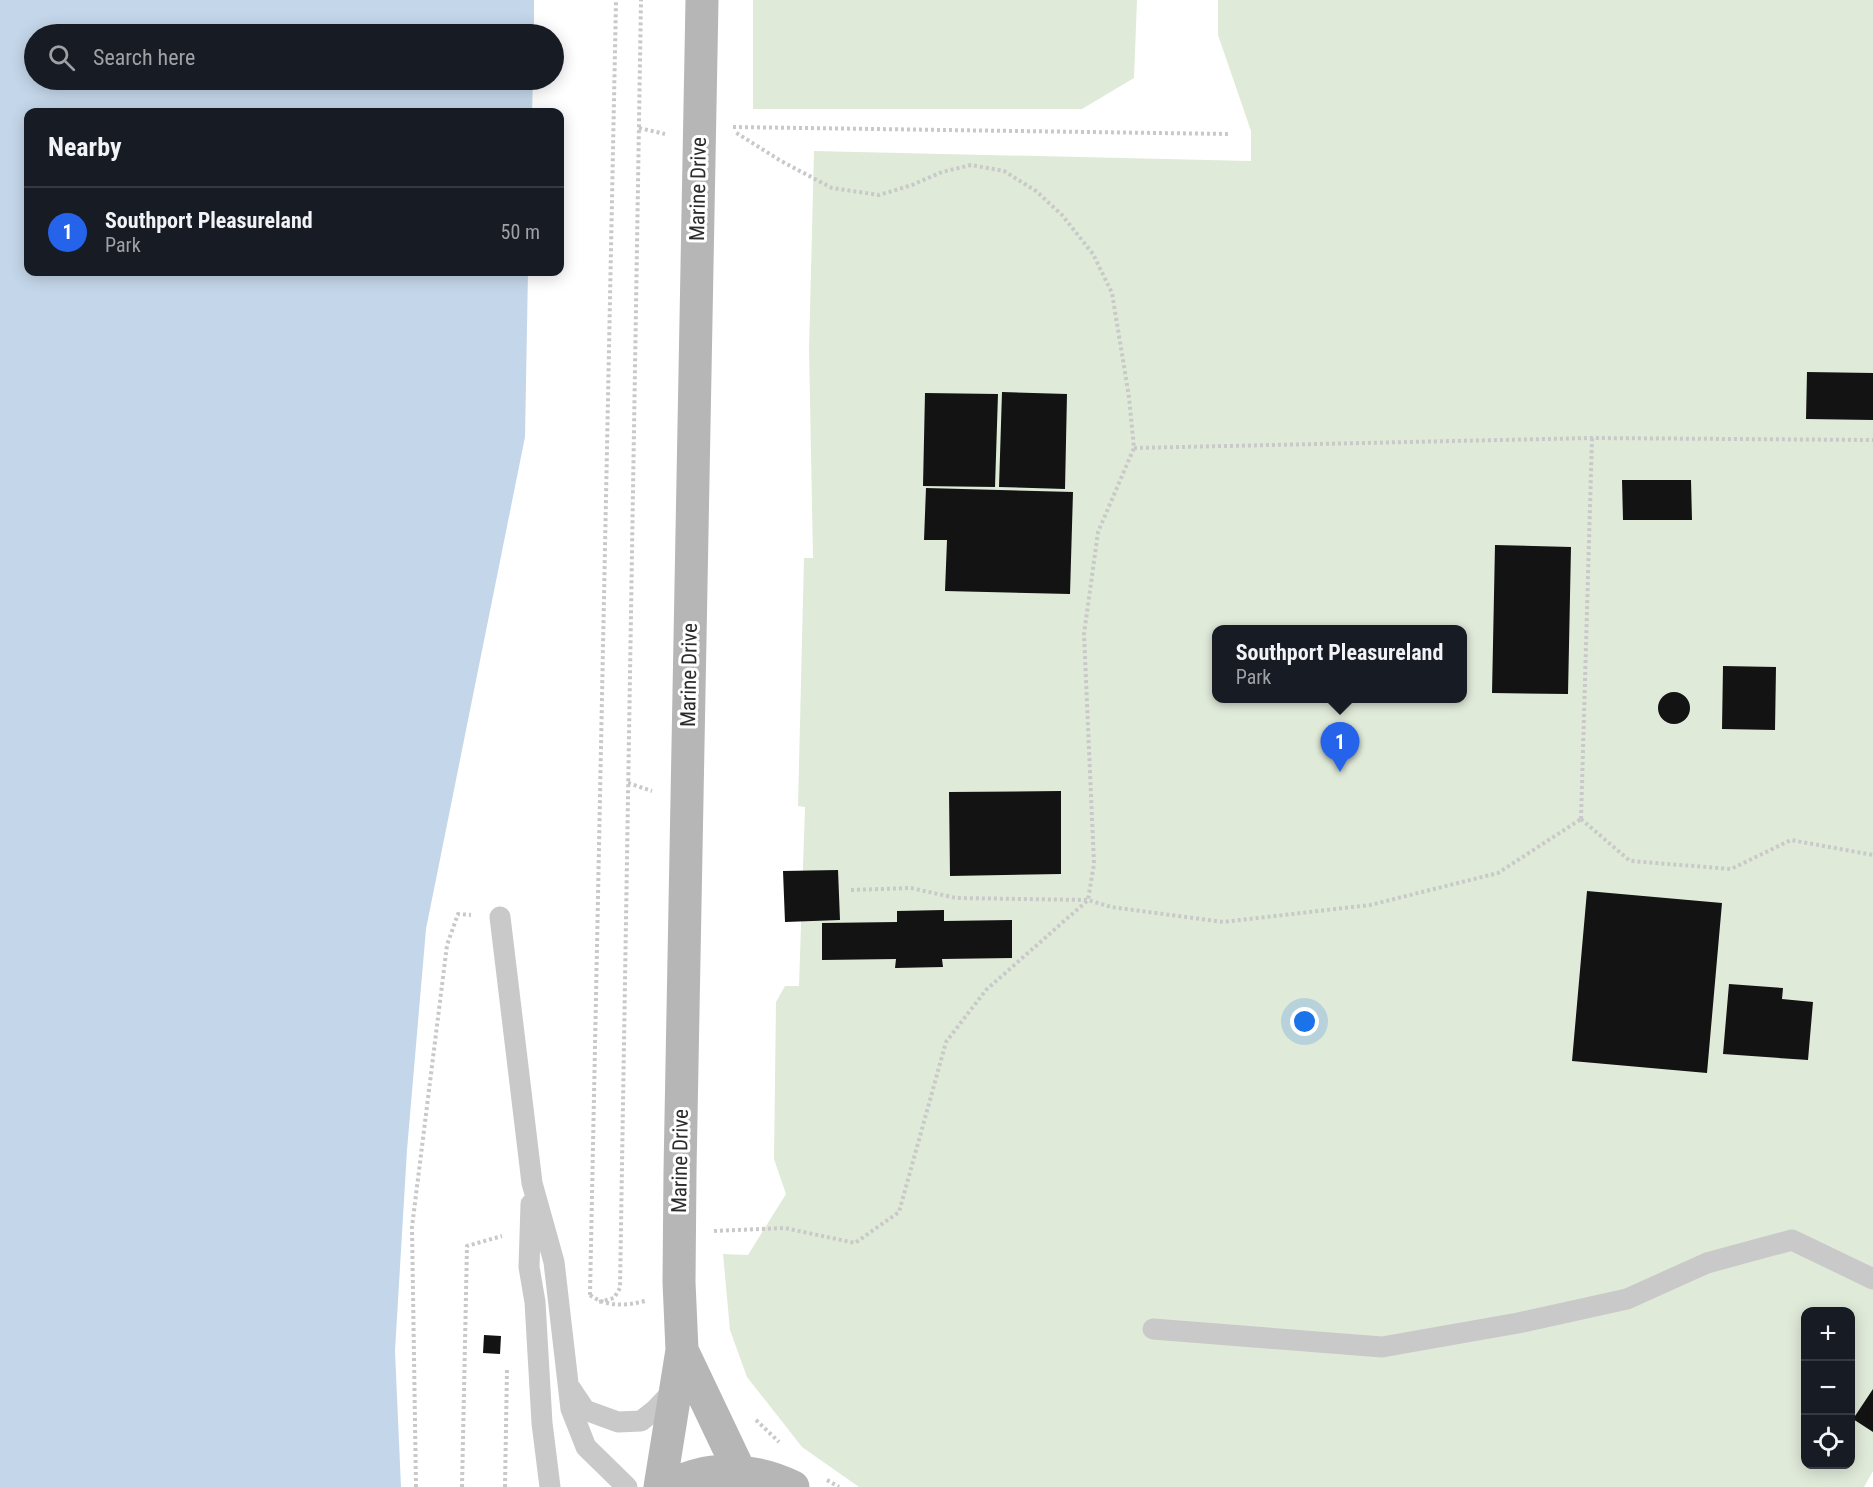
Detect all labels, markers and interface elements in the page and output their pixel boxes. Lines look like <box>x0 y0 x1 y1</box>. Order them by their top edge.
search box <box>24 24 564 90</box>
icon: search <box>45 41 78 74</box>
text: Search here <box>93 45 195 70</box>
text: Nearby <box>48 132 122 162</box>
street label: Marine Drive <box>685 137 711 241</box>
text: Southport Pleasureland <box>105 208 313 233</box>
text: 1 <box>62 220 73 244</box>
text: 50 m <box>501 220 540 244</box>
text: Park <box>105 233 141 257</box>
street label: Marine Drive <box>676 623 702 727</box>
popup <box>1212 625 1467 703</box>
text: Southport Pleasureland <box>1236 640 1443 665</box>
text: Park <box>1236 665 1271 689</box>
pin: 1 <box>1320 722 1360 772</box>
your location <box>1290 1007 1319 1036</box>
street label: Marine Drive <box>667 1109 693 1213</box>
map controls <box>1801 1307 1855 1469</box>
button: + <box>1801 1307 1855 1361</box>
button: − <box>1801 1361 1855 1415</box>
button: locate <box>1801 1415 1855 1469</box>

